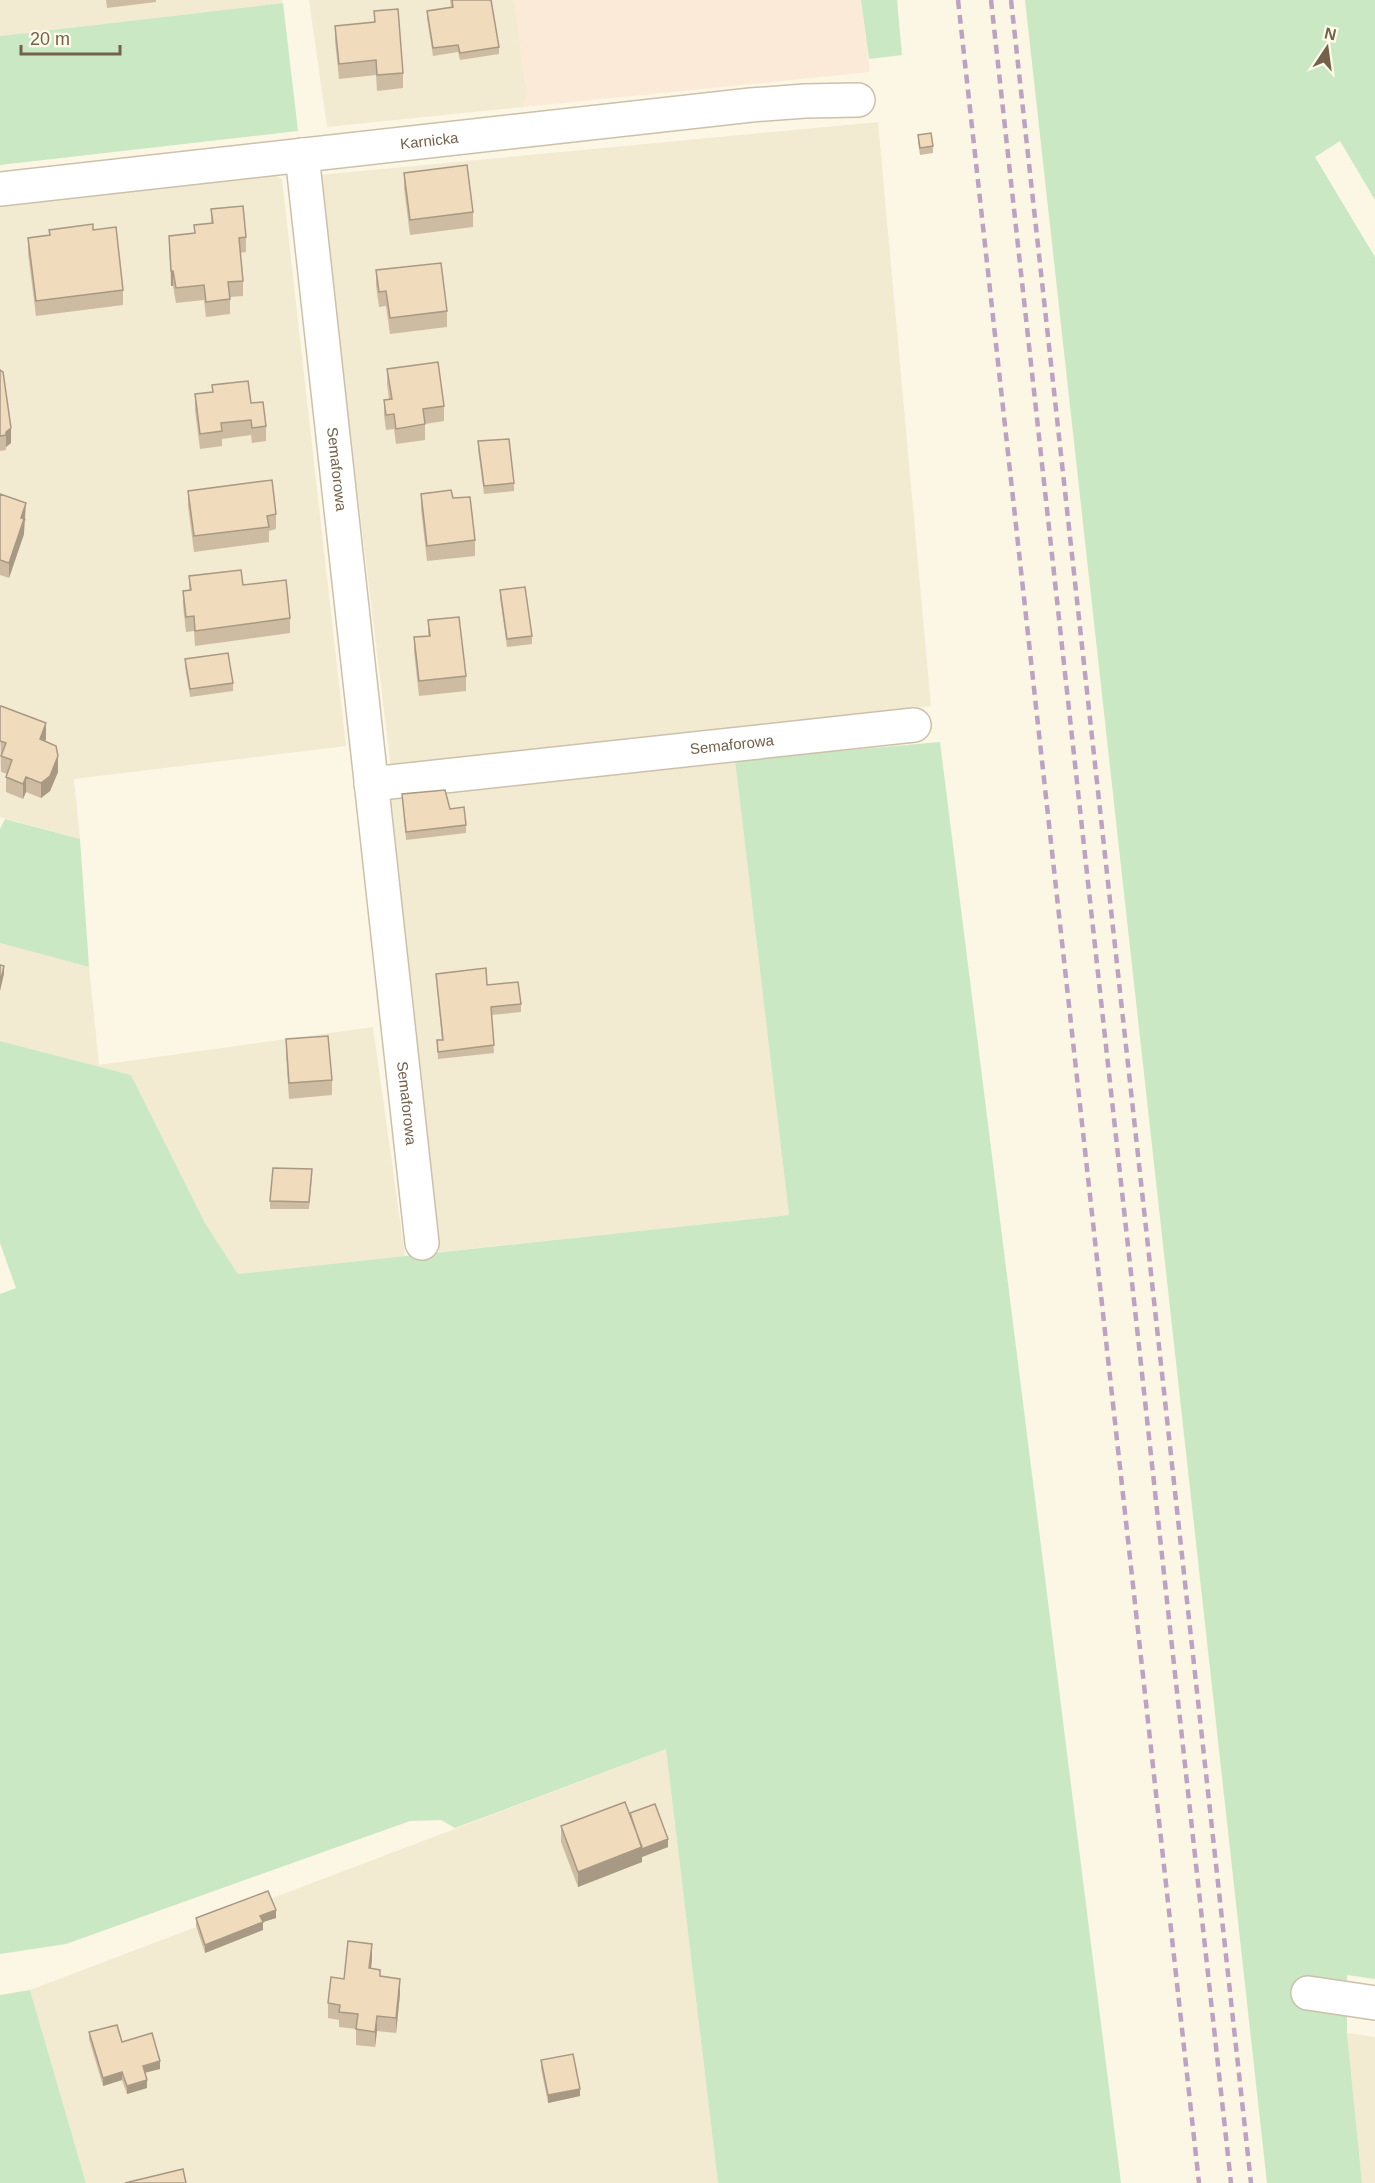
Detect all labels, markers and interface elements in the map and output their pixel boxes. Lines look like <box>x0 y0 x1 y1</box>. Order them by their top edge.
scale bar <box>21 18 120 56</box>
north arrow <box>1297 18 1357 78</box>
text: N <box>1323 24 1338 43</box>
text: 20 m <box>30 29 70 49</box>
street label: Karnicka <box>399 129 460 152</box>
street label: Semaforowa <box>324 426 350 512</box>
street label: Semaforowa <box>689 731 775 757</box>
street label: Semaforowa <box>394 1060 420 1147</box>

